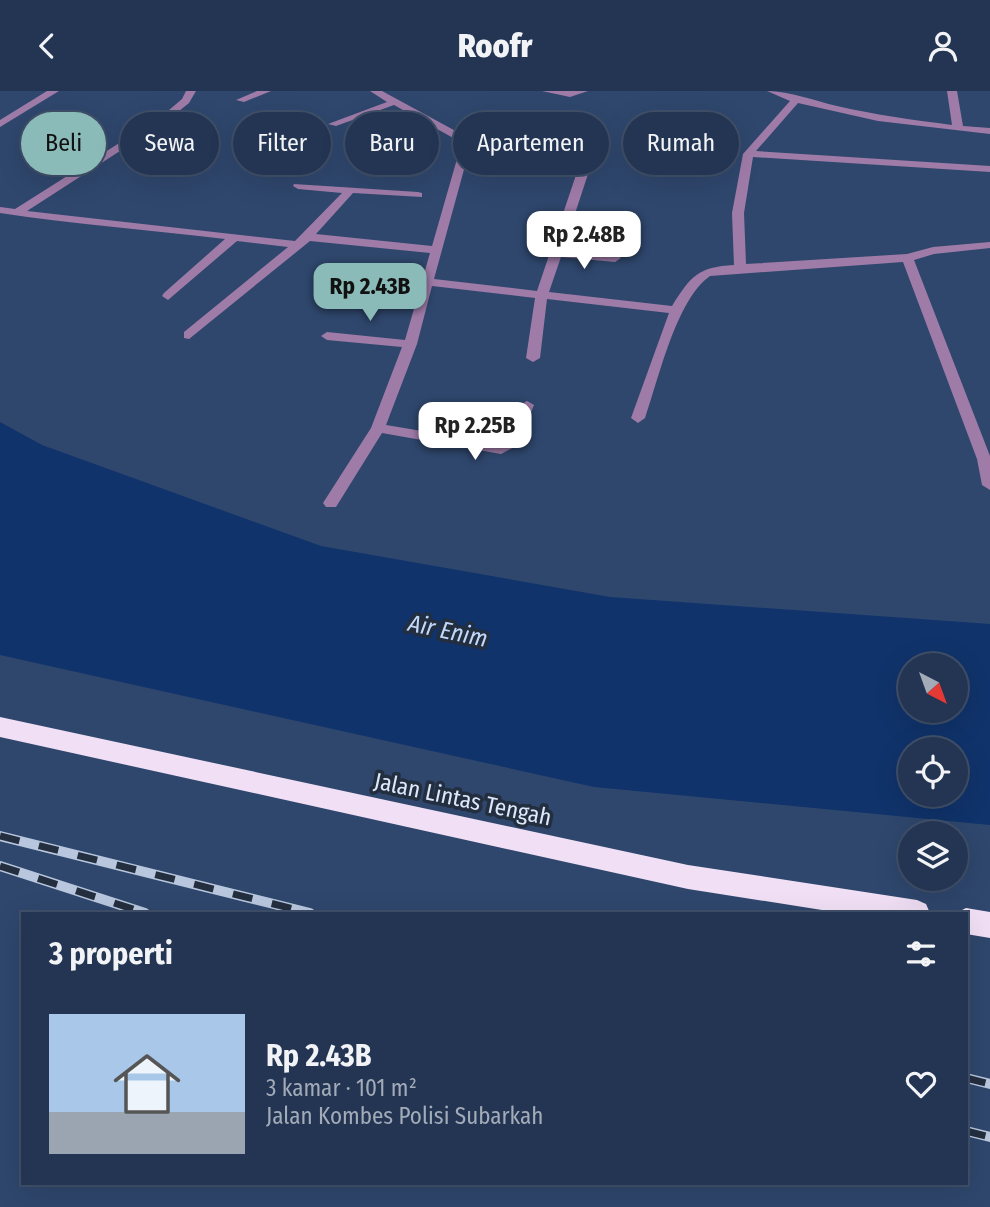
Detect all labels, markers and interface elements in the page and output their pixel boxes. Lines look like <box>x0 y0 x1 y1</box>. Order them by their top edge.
icon: back <box>28 27 66 65</box>
text: Roofr <box>458 27 532 65</box>
icon: person <box>924 27 962 65</box>
chip: Beli <box>21 112 106 175</box>
chip: Sewa <box>120 112 219 175</box>
chip: Filter <box>233 112 331 175</box>
chip: Baru <box>345 112 439 175</box>
chip: Apartemen <box>453 112 609 175</box>
chip: Rumah <box>623 112 739 175</box>
pin: Rp 2.48B <box>512 211 656 271</box>
text: Rp 2.48B <box>543 220 625 248</box>
pin: Rp 2.43B <box>298 264 442 323</box>
text: Rp 2.43B <box>330 272 410 300</box>
pin: Rp 2.25B <box>403 403 547 462</box>
text: Rp 2.25B <box>435 411 515 439</box>
water label: Air Enim <box>405 609 490 653</box>
north arrow <box>898 653 968 723</box>
map controls <box>898 653 968 891</box>
button: locate <box>898 737 968 807</box>
street label: Jalan Lintas Tengah <box>372 767 554 831</box>
button: layers <box>898 821 968 891</box>
icon: filters <box>902 935 940 973</box>
text: 3 properti <box>49 936 173 972</box>
text: Rp 2.43B <box>266 1038 372 1074</box>
icon: home <box>105 1042 189 1126</box>
icon: heart <box>902 1065 940 1103</box>
text: 3 kamar · 101 m² <box>266 1074 417 1102</box>
text: Jalan Kombes Polisi Subarkah <box>266 1102 543 1130</box>

